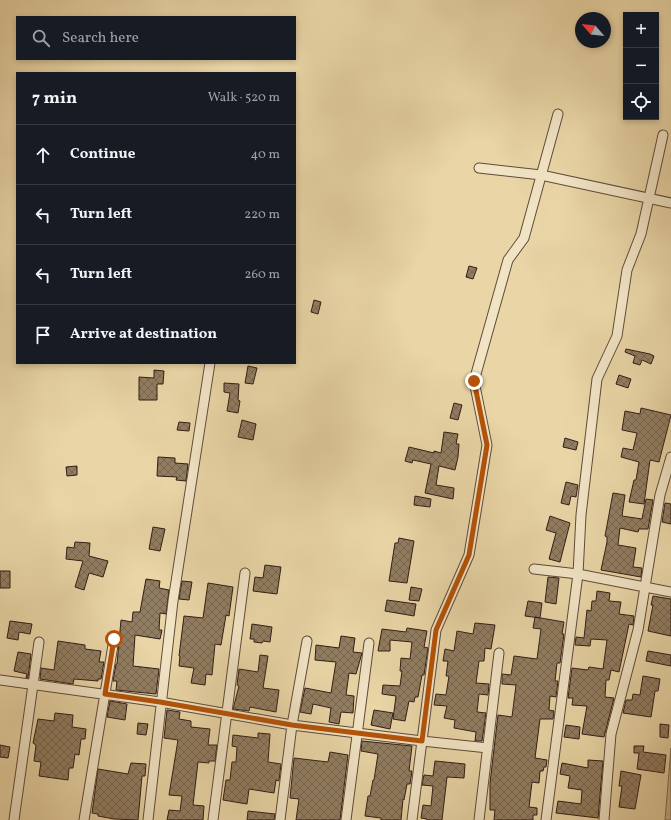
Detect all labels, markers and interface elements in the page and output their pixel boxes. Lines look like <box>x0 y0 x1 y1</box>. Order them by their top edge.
north arrow <box>575 12 611 48</box>
map controls <box>623 12 659 120</box>
button: + <box>623 12 659 48</box>
search box <box>16 16 296 60</box>
icon: search <box>30 27 52 49</box>
text: Search here <box>62 28 139 49</box>
button: − <box>623 48 659 84</box>
button: locate <box>623 84 659 120</box>
text: 7 min <box>32 87 77 110</box>
text: Walk · 520 m <box>208 89 280 107</box>
icon: ahead <box>32 144 54 166</box>
text: Continue <box>70 144 135 165</box>
text: 40 m <box>251 146 280 164</box>
icon: left <box>32 204 54 226</box>
text: Turn left <box>70 204 132 225</box>
text: 220 m <box>244 206 280 224</box>
icon: left <box>32 264 54 286</box>
text: Turn left <box>70 264 132 285</box>
text: 260 m <box>245 266 280 284</box>
icon: arrive <box>32 324 54 346</box>
text: Arrive at destination <box>70 324 217 345</box>
route end <box>465 372 483 390</box>
route start <box>105 630 123 648</box>

